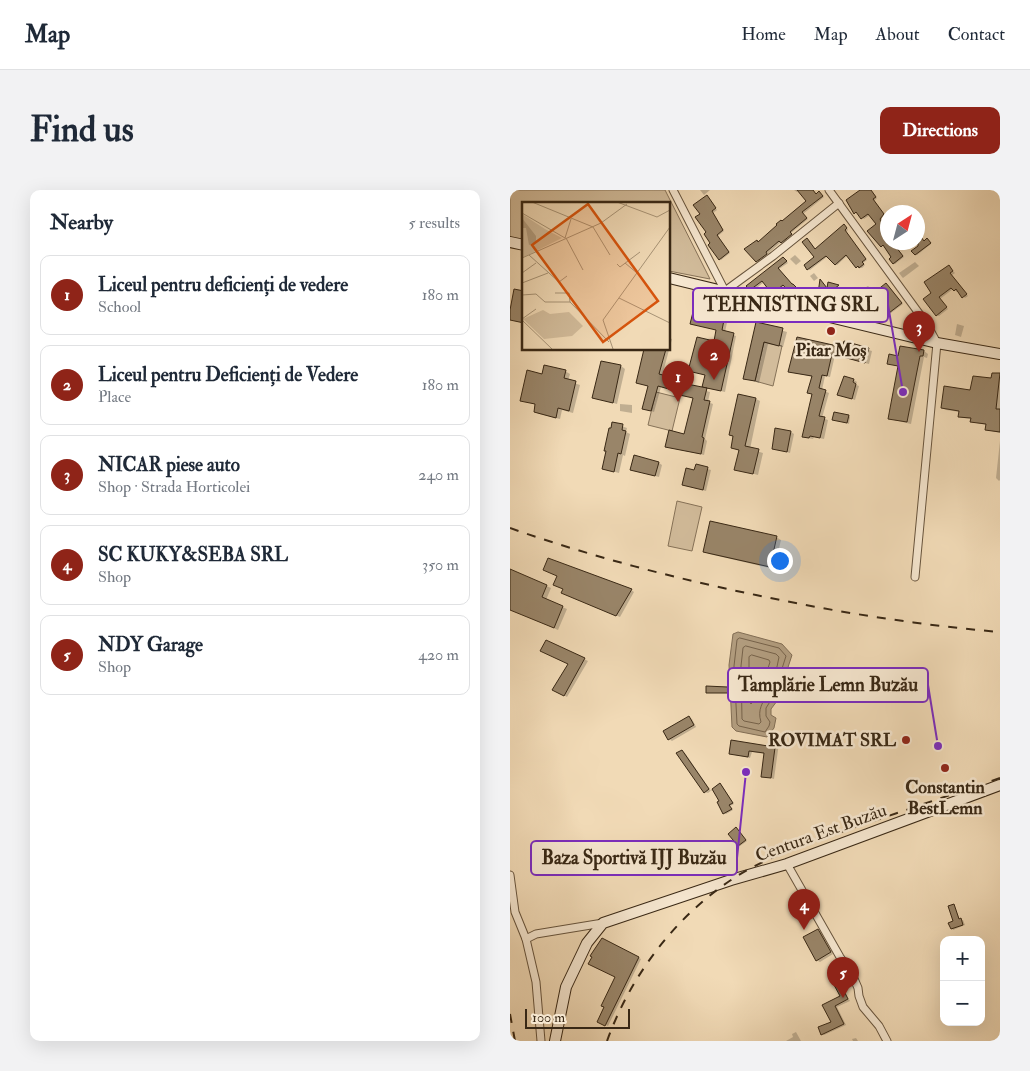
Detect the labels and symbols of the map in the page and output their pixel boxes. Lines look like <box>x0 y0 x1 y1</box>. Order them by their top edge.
inset map <box>522 202 670 350</box>
north arrow <box>880 205 925 250</box>
callout: TEHNISTING SRL <box>693 288 888 322</box>
text: TEHNISTING SRL <box>702 293 879 317</box>
pin: 3 <box>903 311 935 352</box>
marker: Pitar Moș <box>825 325 837 337</box>
pin: 2 <box>698 339 730 380</box>
place label: Pitar Moș <box>796 339 866 362</box>
pin: 1 <box>662 361 694 402</box>
your location <box>767 548 793 574</box>
callout: Tamplărie Lemn Buzău <box>728 668 928 702</box>
text: Tamplărie Lemn Buzău <box>737 673 918 698</box>
place label: ROVIMAT SRL <box>768 729 897 752</box>
marker: ROVIMAT SRL <box>900 734 912 746</box>
marker: Constantin BestLemn <box>939 762 951 774</box>
place label: Constantin BestLemn <box>905 776 986 820</box>
street label: Centura Est Buzău <box>752 799 890 867</box>
callout: Baza Sportivă IJJ Buzău <box>531 841 737 875</box>
text: Baza Sportivă IJJ Buzău <box>541 846 727 871</box>
pin: 4 <box>788 889 820 930</box>
pin: 5 <box>827 957 859 998</box>
scale bar <box>525 1006 630 1029</box>

